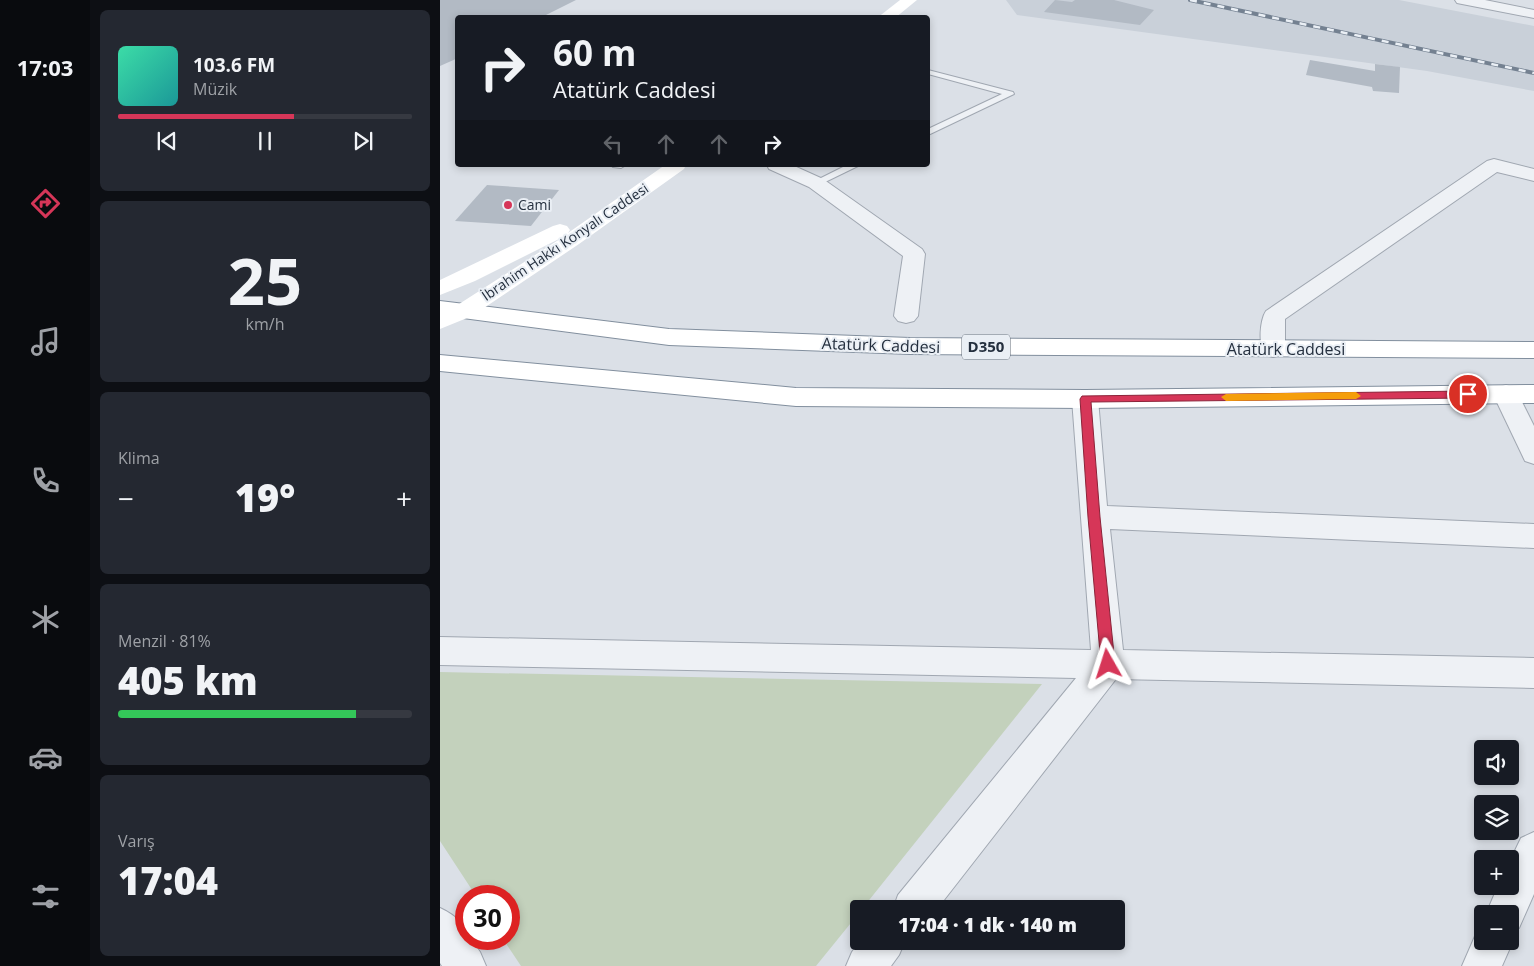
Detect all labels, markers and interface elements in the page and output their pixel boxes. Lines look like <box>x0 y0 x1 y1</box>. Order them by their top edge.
text: 60 m <box>553 29 636 76</box>
icon: right <box>470 35 535 100</box>
text: 17:03 <box>17 52 73 82</box>
text: 103.6 FM <box>193 52 275 78</box>
text: Atatürk Caddesi <box>553 74 716 104</box>
text: Müzik <box>193 78 237 100</box>
icon: previous <box>153 127 181 155</box>
icon: pause <box>251 127 279 155</box>
icon: next <box>349 127 377 155</box>
icon: left <box>599 130 627 158</box>
icon: ahead <box>652 130 680 158</box>
icon: ahead <box>705 130 733 158</box>
icon: right <box>758 130 786 158</box>
street label: İbrahim Hakkı Konyalı Caddesi <box>478 178 652 305</box>
icon: directions <box>28 186 63 221</box>
place label: Cami <box>518 195 551 214</box>
marker: Cami <box>502 199 514 211</box>
text: 25 <box>228 236 302 324</box>
text: km/h <box>246 313 284 335</box>
icon: music <box>28 324 63 359</box>
street label: Atatürk Caddesi <box>821 332 941 358</box>
road number: D350 <box>962 334 1010 360</box>
street label: Atatürk Caddesi <box>1227 338 1345 360</box>
pin <box>1447 373 1489 415</box>
icon: arrive <box>1454 380 1482 408</box>
text: Klima <box>118 447 160 469</box>
icon: phone <box>28 463 63 498</box>
text: 19° <box>235 471 295 523</box>
text: − <box>118 479 134 517</box>
text: + <box>396 479 412 517</box>
icon: climate <box>28 602 63 637</box>
text: Menzil · 81% <box>118 630 211 652</box>
position arrow <box>1081 637 1133 689</box>
text: 405 km <box>118 654 258 706</box>
icon: car <box>28 740 63 775</box>
map controls <box>1474 740 1519 950</box>
button: sound <box>1474 740 1519 785</box>
button: layers <box>1474 795 1519 840</box>
text: Varış <box>118 830 155 852</box>
button: + <box>1474 850 1519 895</box>
text: 17:04 <box>118 854 218 906</box>
icon: filters <box>28 879 63 914</box>
speed limit sign: 30 <box>455 885 520 950</box>
button: − <box>1474 905 1519 950</box>
text: 17:04 · 1 dk · 140 m <box>898 912 1077 938</box>

